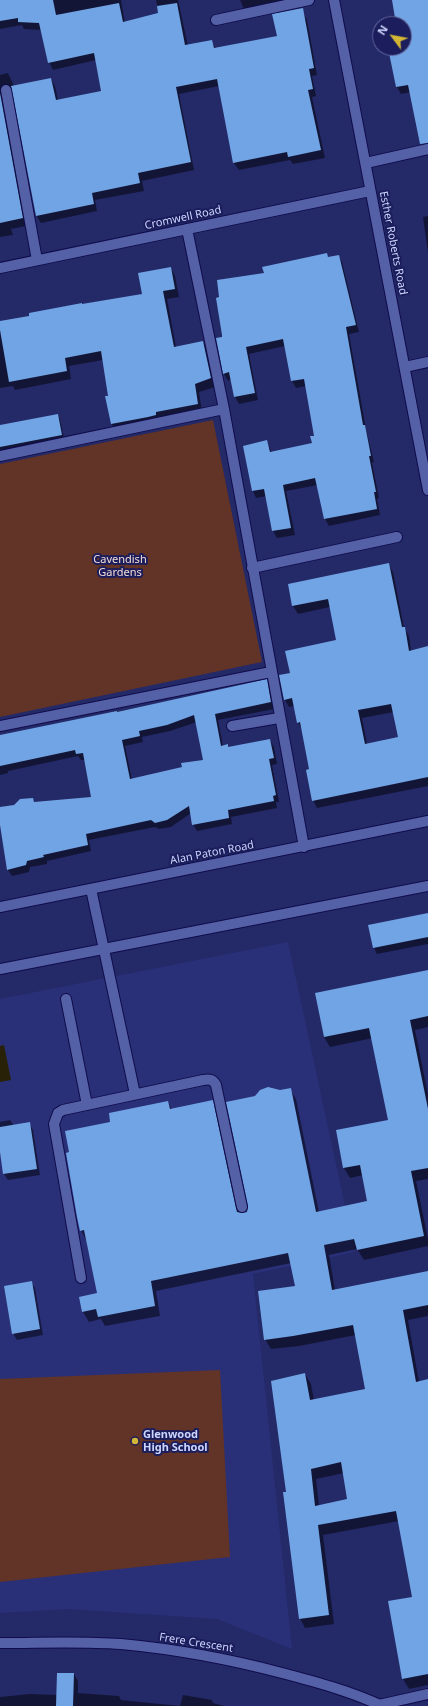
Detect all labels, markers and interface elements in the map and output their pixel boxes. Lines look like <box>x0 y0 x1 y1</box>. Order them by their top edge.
north arrow <box>372 16 412 56</box>
text: N <box>374 22 391 38</box>
street label: Esther Roberts Road <box>376 190 410 296</box>
street label: Cromwell Road <box>143 203 223 233</box>
park label: Cavendish Gardens <box>93 553 147 579</box>
street label: Alan Paton Road <box>169 838 255 868</box>
place label: Glenwood High School <box>143 1428 208 1454</box>
marker: Glenwood High School <box>130 1436 140 1446</box>
street label: Frere Crescent <box>158 1631 234 1655</box>

